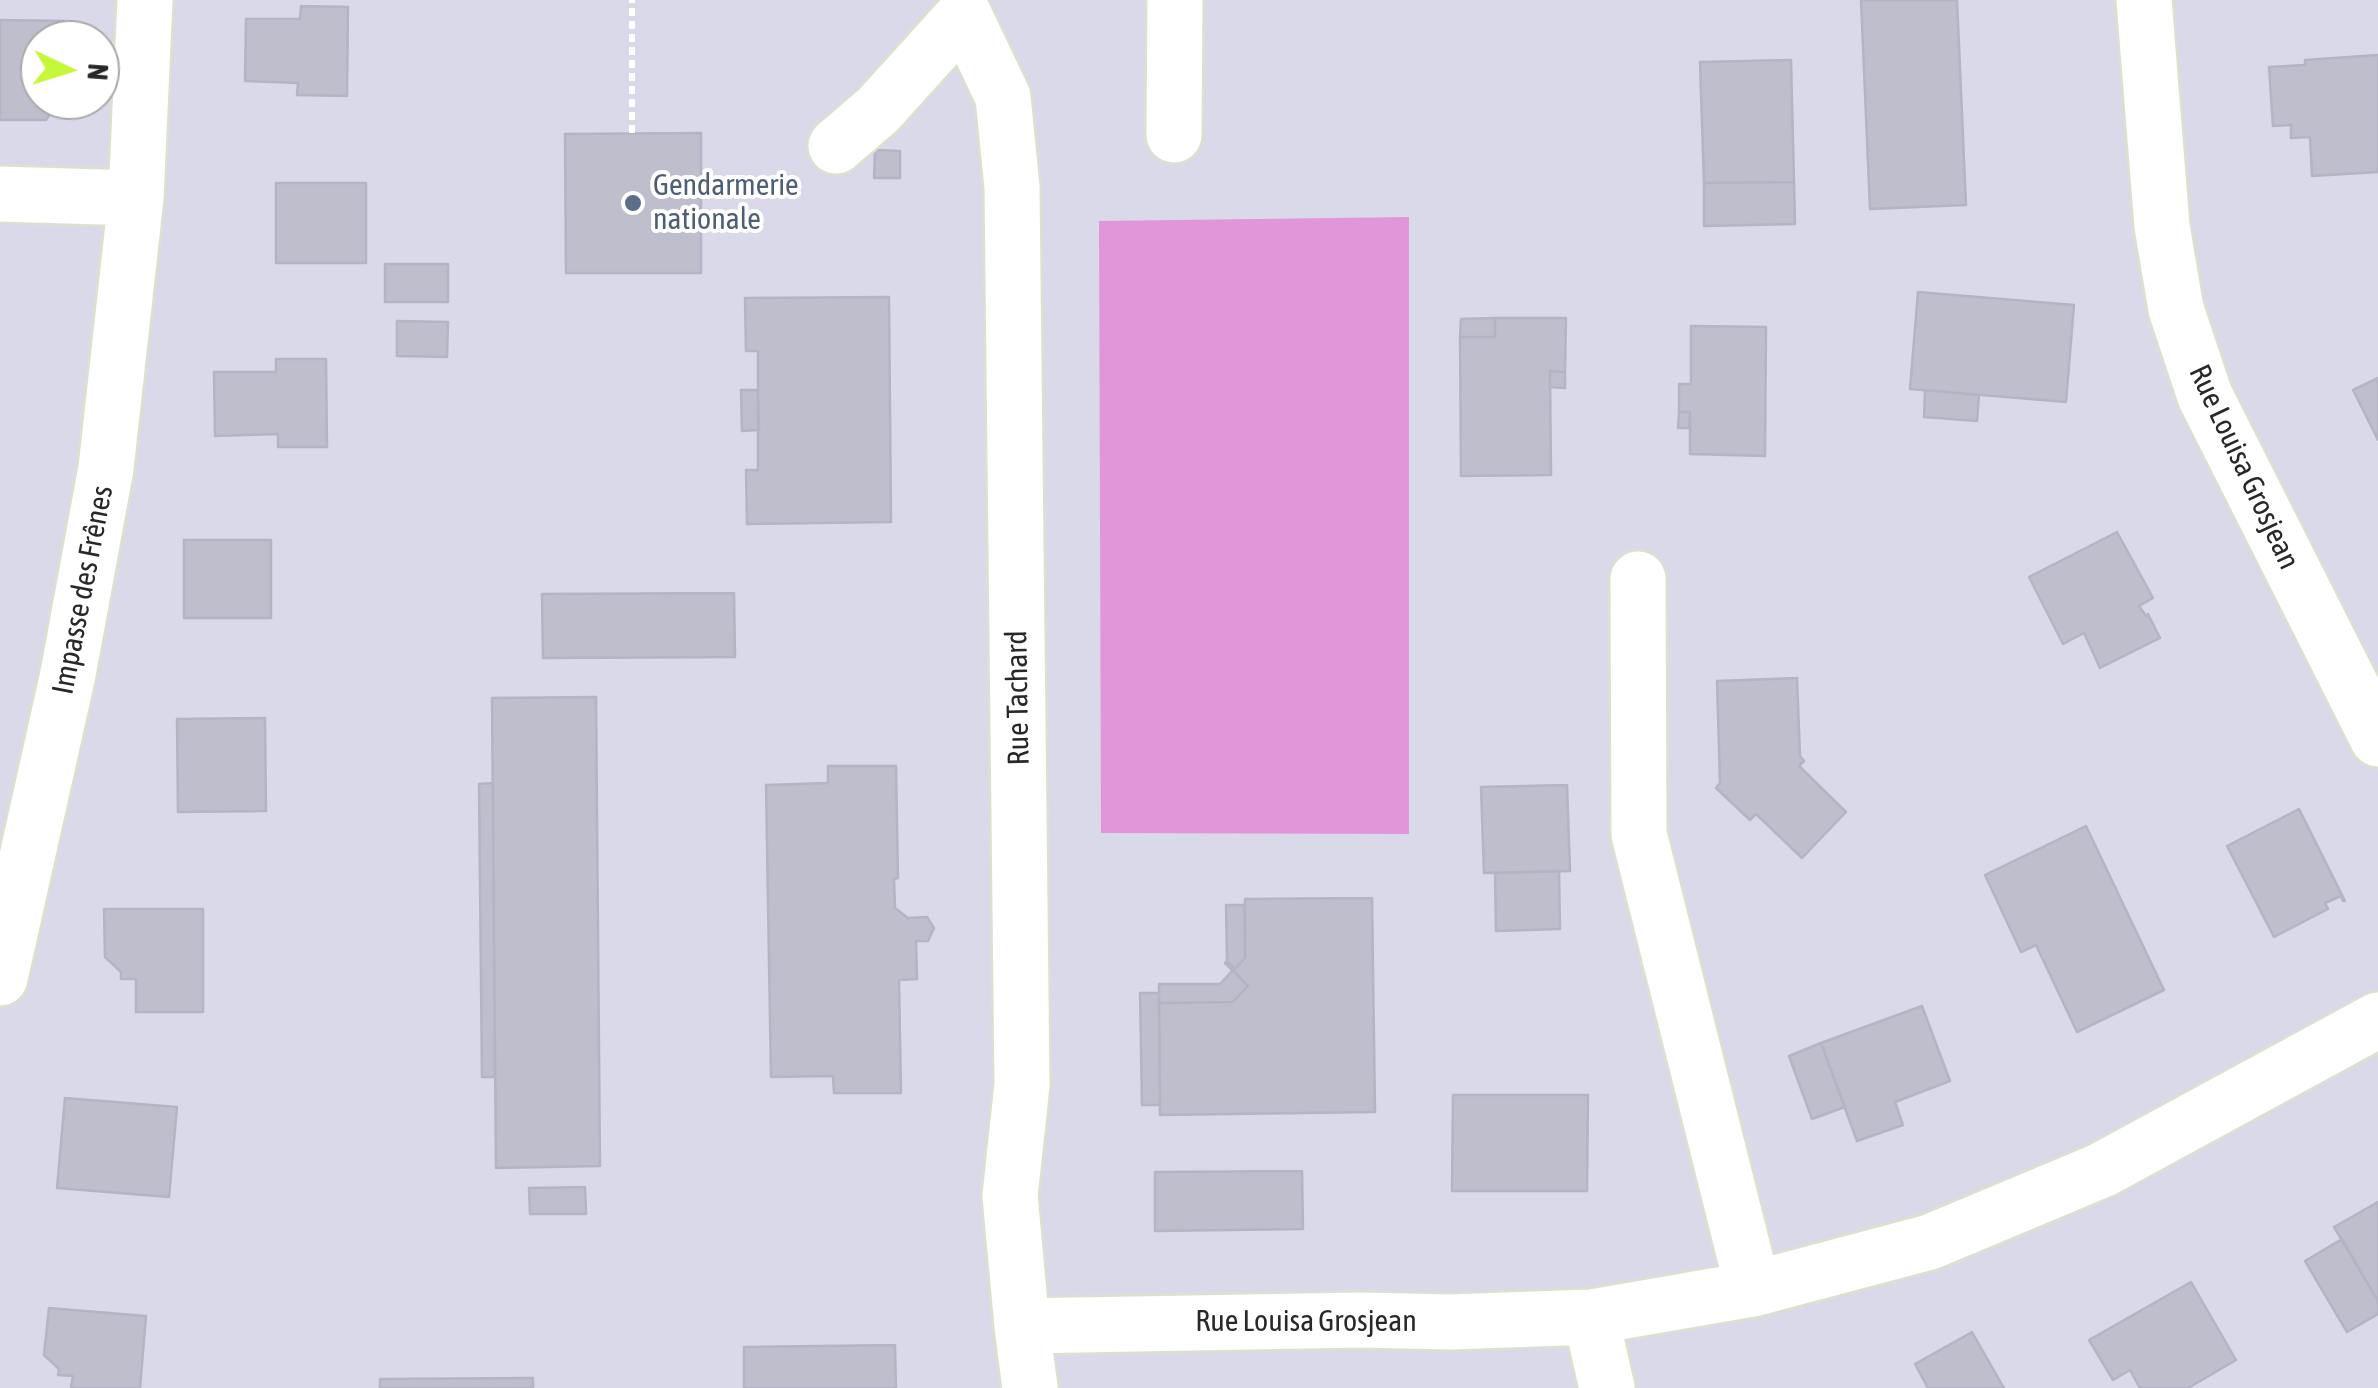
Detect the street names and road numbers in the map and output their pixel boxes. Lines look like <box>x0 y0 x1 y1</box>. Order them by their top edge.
street label: Rue Louisa Grosjean <box>2181 359 2307 575</box>
street label: Impasse des Frênes <box>45 483 121 697</box>
street label: Rue Tachard <box>999 630 1037 766</box>
street label: Rue Louisa Grosjean <box>1195 1304 1417 1340</box>

